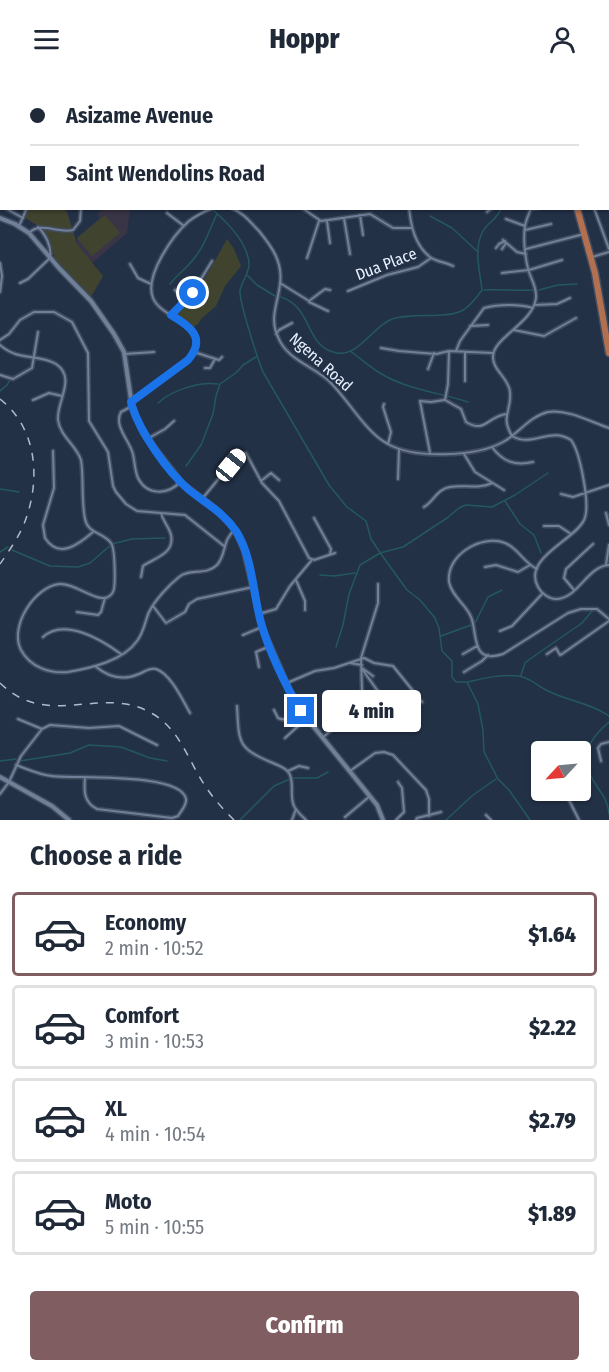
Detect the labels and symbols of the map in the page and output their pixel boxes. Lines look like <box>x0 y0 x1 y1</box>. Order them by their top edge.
street label: Dua Place <box>353 244 419 284</box>
route start <box>179 279 206 306</box>
street label: Ngena Road <box>286 329 356 395</box>
car <box>213 445 249 485</box>
callout: 4 min <box>322 690 421 732</box>
route end <box>287 697 314 724</box>
north arrow <box>531 741 591 801</box>

